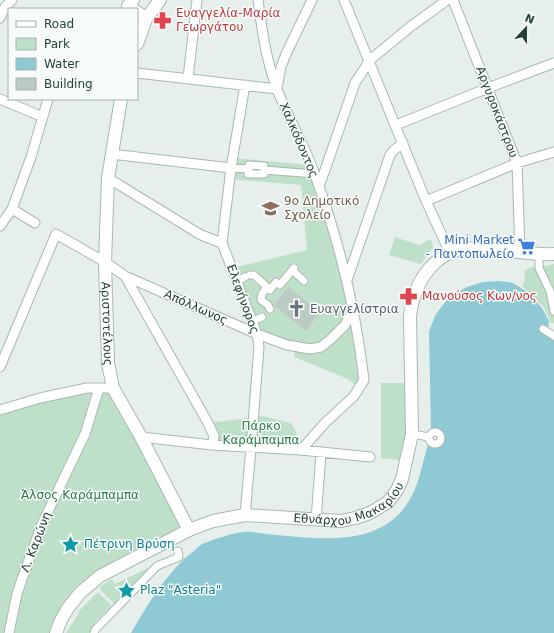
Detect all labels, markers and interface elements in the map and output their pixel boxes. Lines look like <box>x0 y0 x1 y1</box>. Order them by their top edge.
place label: Ευαγγελία-Μαρία Γεωργάτου <box>176 6 280 34</box>
legend <box>8 8 138 100</box>
north arrow <box>506 8 546 48</box>
pharmacy icon: Ευαγγελία-Μαρία Γεωργάτου <box>153 10 173 30</box>
text: N <box>523 11 536 27</box>
text: Road <box>44 17 74 31</box>
text: Park <box>44 37 70 51</box>
text: Water <box>44 57 80 71</box>
street label: Αργυροκάστρου <box>473 64 521 160</box>
text: Building <box>44 77 93 91</box>
street label: Χαλκόδοντος <box>277 100 321 180</box>
place label: 9ο Δημοτικό Σχολείο <box>284 194 359 222</box>
school or university icon: 9ο Δημοτικό Σχολείο <box>261 198 281 218</box>
place label: Mini Market - Παντοπωλείο <box>425 233 514 261</box>
supermarket icon: Mini Market - Παντοπωλείο <box>517 237 537 257</box>
street label: Ελεφήνορος <box>224 262 262 336</box>
street label: Αριστοτέλους <box>99 282 115 366</box>
pharmacy icon: Μανούσος Κων/νος <box>399 286 419 306</box>
street label: Απόλλωνος <box>162 287 230 327</box>
place label: Μανούσος Κων/νος <box>422 289 537 303</box>
church icon: Ευαγγελίστρια <box>287 299 307 319</box>
place label: Ευαγγελίστρια <box>310 302 399 316</box>
park label: Πάρκο Καράμπαμπα <box>223 419 300 447</box>
street label: Εθνάρχου Μακαρίου <box>293 480 407 529</box>
park label: Άλσος Καράμπαμπα <box>21 488 139 502</box>
street label: Λ. Καρώνη <box>18 510 54 574</box>
place icon: Πέτρινη Βρύση <box>61 534 81 554</box>
place label: Πέτρινη Βρύση <box>84 537 175 551</box>
place icon: Plaz "Asteria" <box>117 580 137 600</box>
place label: Plaz "Asteria" <box>140 583 221 597</box>

